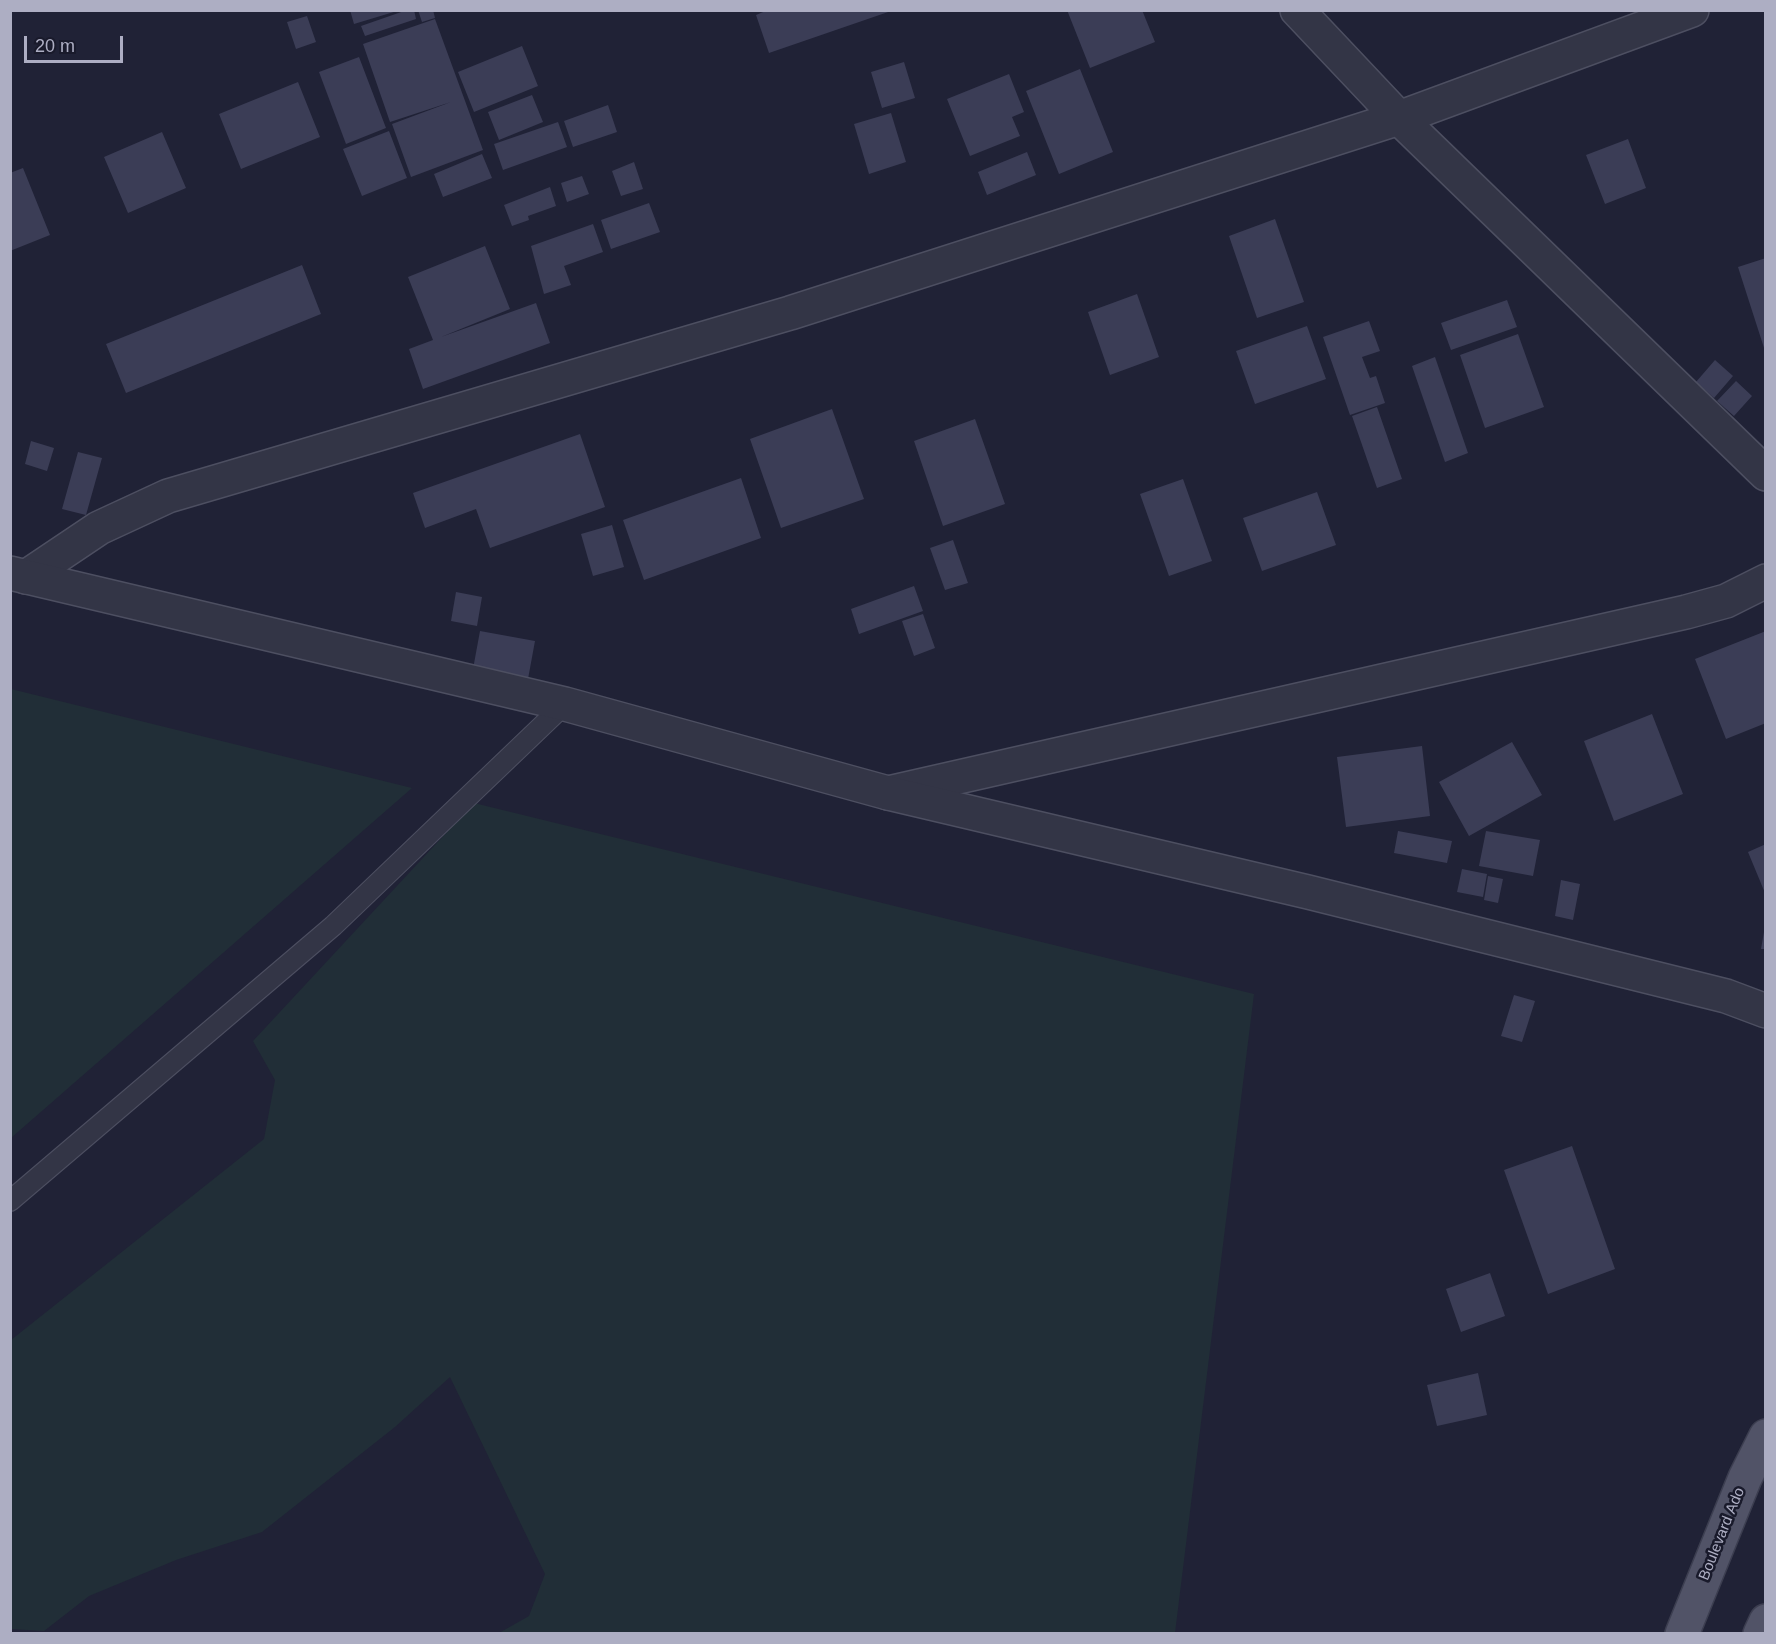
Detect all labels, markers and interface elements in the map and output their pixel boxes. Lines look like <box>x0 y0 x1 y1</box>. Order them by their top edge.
scale bar <box>27 24 126 62</box>
text: 20 m <box>35 36 75 56</box>
street label: Boulevard Ado <box>1695 1485 1749 1583</box>

